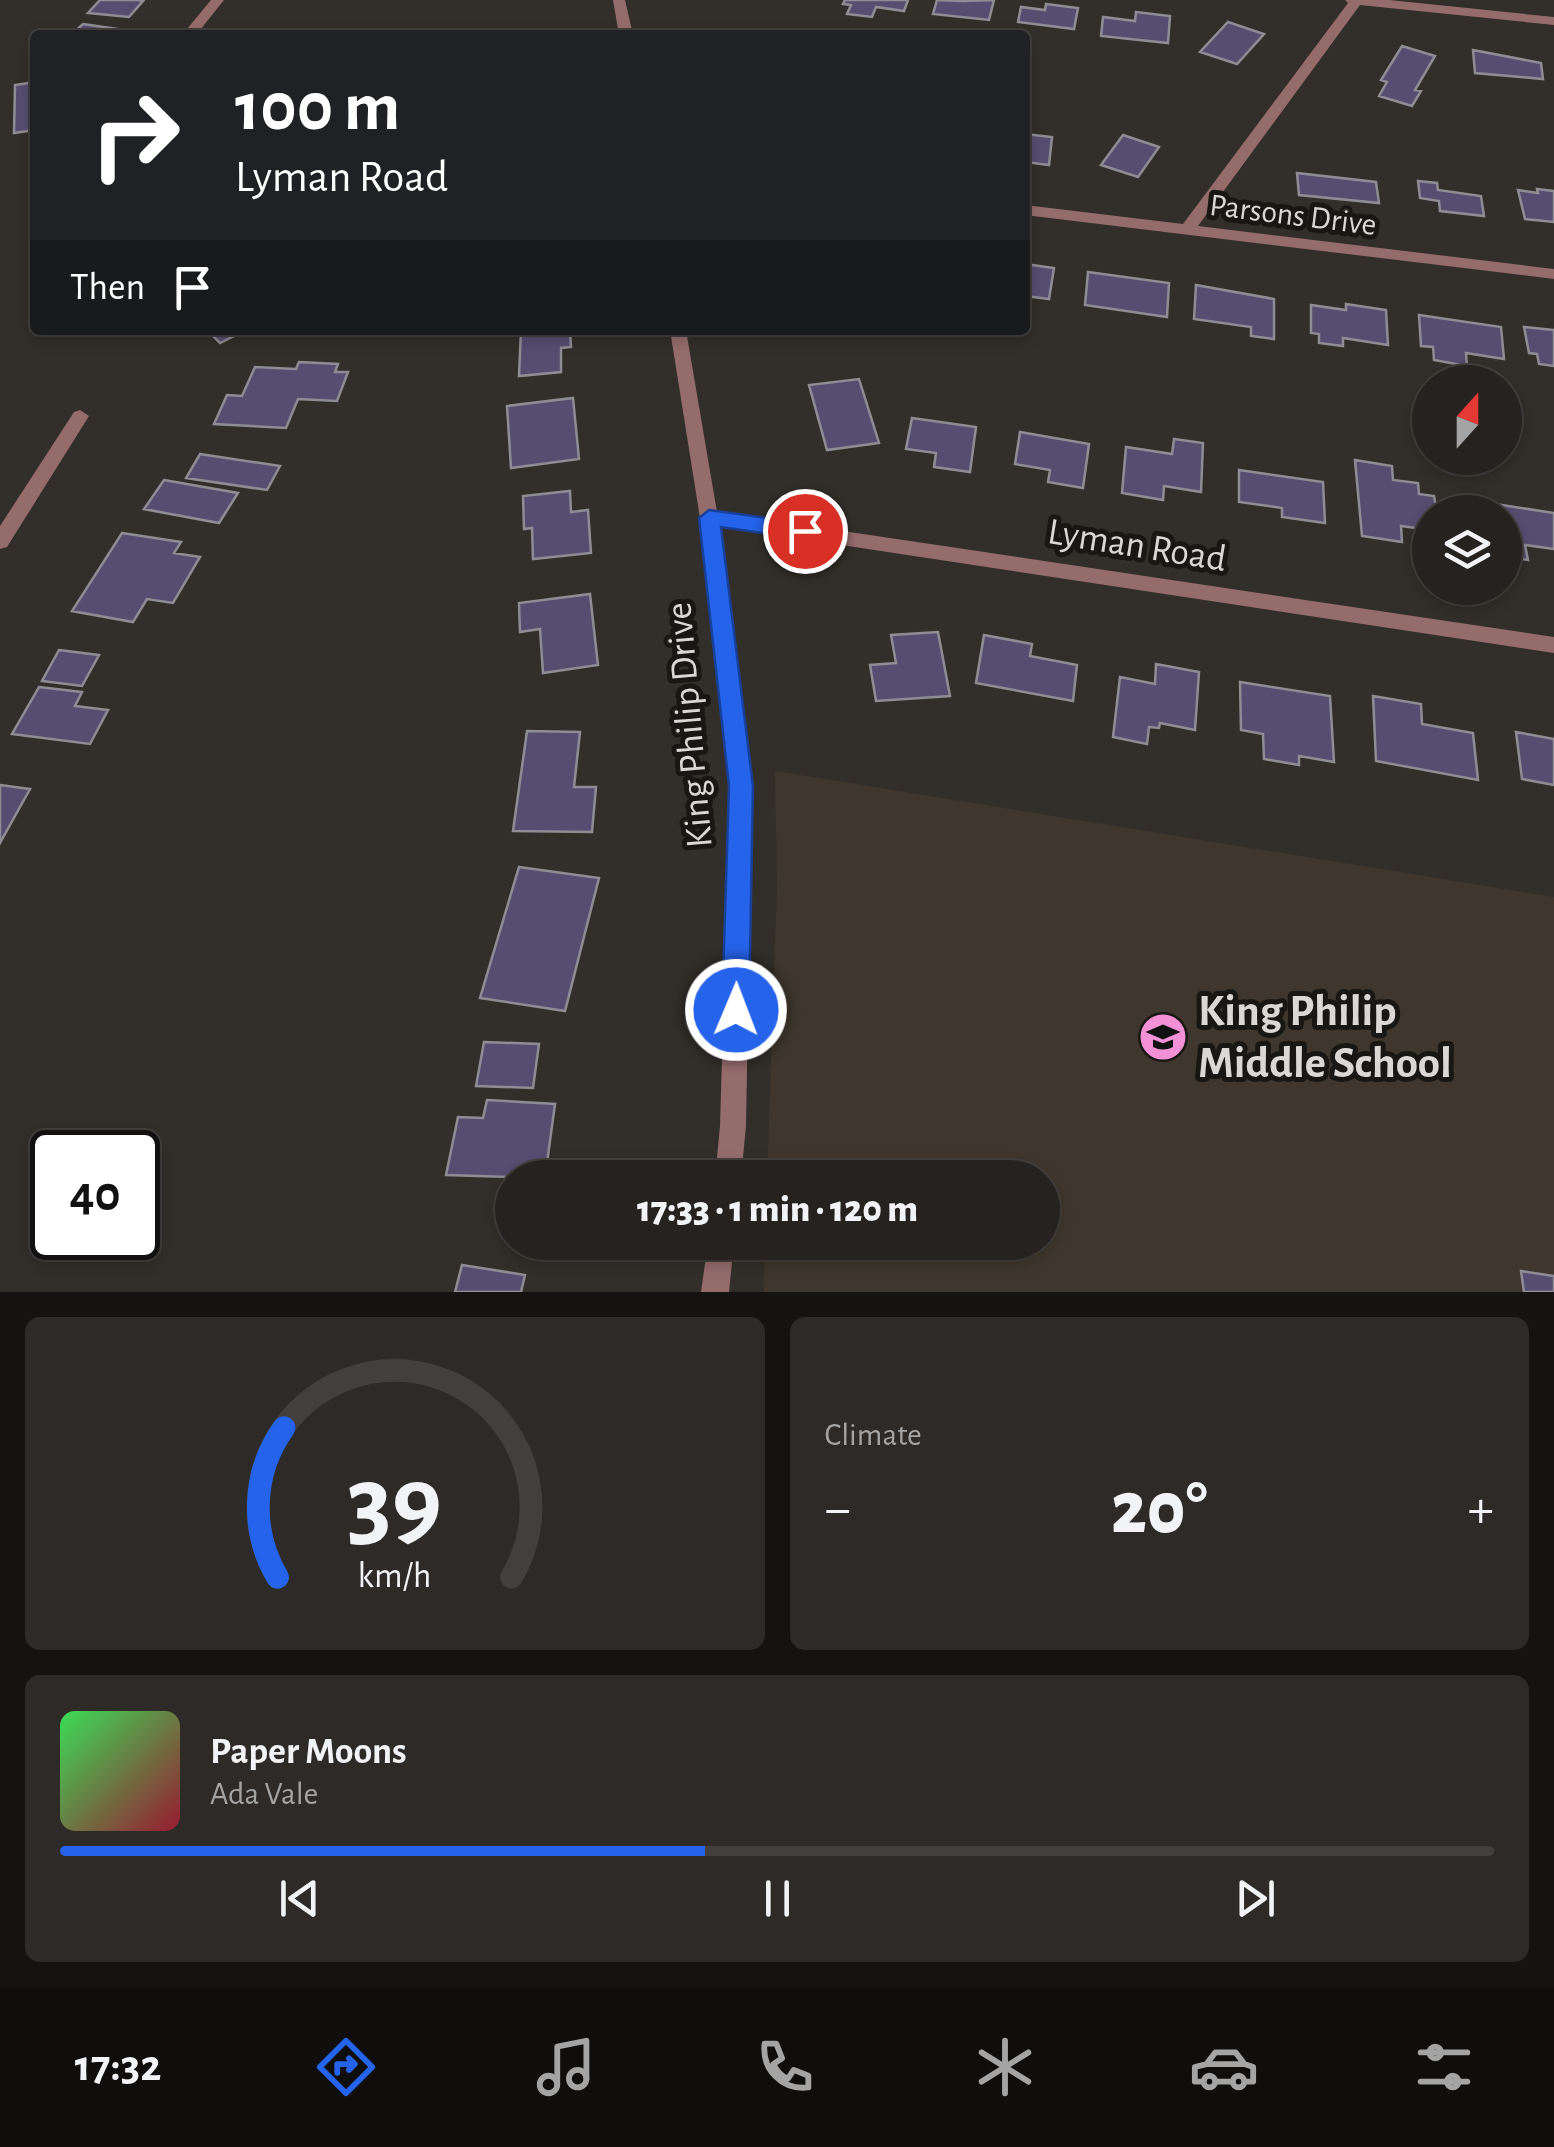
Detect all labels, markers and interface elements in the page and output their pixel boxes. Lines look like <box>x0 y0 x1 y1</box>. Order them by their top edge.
icon: right <box>70 70 200 200</box>
text: 100 m <box>235 73 400 143</box>
text: Lyman Road <box>235 155 448 200</box>
street label: Parsons Drive <box>1208 189 1378 241</box>
icon: arrive <box>165 260 220 315</box>
text: Then <box>70 269 145 307</box>
north arrow <box>1412 365 1522 475</box>
map controls <box>1412 365 1522 605</box>
pin <box>763 489 848 574</box>
button: layers <box>1412 495 1522 605</box>
icon: arrive <box>778 504 833 559</box>
street label: Lyman Road <box>1045 513 1229 579</box>
street label: King Philip Drive <box>660 601 720 849</box>
position arrow <box>684 958 788 1062</box>
place label: King Philip Middle School <box>1198 989 1452 1086</box>
school or university icon: King Philip Middle School <box>1137 1011 1189 1063</box>
speed limit sign: 40 <box>30 1130 160 1260</box>
text: 17:33 · 1 min · 120 m <box>637 1191 918 1229</box>
text: Climate <box>825 1419 922 1451</box>
text: 39 <box>347 1452 442 1556</box>
text: 20° <box>1111 1472 1208 1547</box>
text: − <box>825 1482 851 1537</box>
text: + <box>1468 1482 1494 1537</box>
text: km/h <box>358 1558 432 1594</box>
text: Paper Moons <box>210 1733 407 1771</box>
text: Ada Vale <box>210 1778 318 1810</box>
icon: previous <box>272 1871 327 1926</box>
icon: pause <box>750 1871 805 1926</box>
icon: next <box>1228 1871 1283 1926</box>
icon: directions <box>311 2032 381 2102</box>
icon: music <box>531 2032 601 2102</box>
icon: phone <box>750 2032 820 2102</box>
icon: climate <box>970 2032 1040 2102</box>
icon: car <box>1189 2032 1259 2102</box>
icon: filters <box>1409 2032 1479 2102</box>
text: 17:32 <box>75 2044 161 2089</box>

